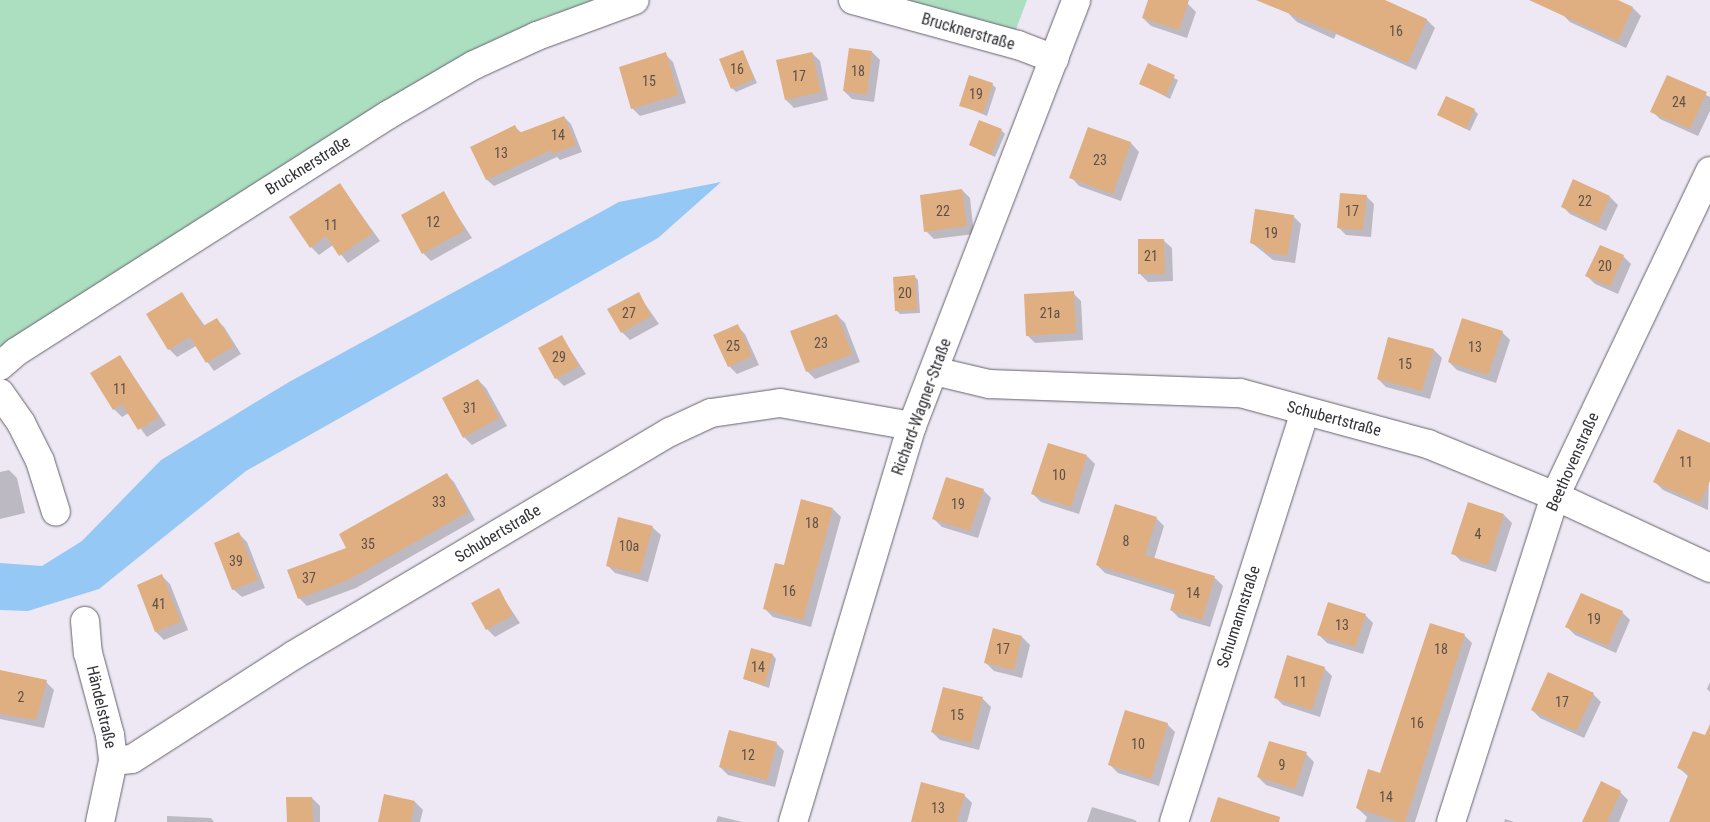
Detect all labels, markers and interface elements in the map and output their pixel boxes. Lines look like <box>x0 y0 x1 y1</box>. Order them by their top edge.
street label: Brucknerstraße <box>919 10 1017 54</box>
house number: 16 <box>1389 23 1403 39</box>
house number: 16 <box>730 61 744 77</box>
house number: 18 <box>851 63 865 79</box>
house number: 17 <box>792 68 806 84</box>
house number: 15 <box>642 73 656 89</box>
house number: 19 <box>969 86 983 102</box>
house number: 24 <box>1672 94 1686 110</box>
house number: 14 <box>551 127 565 143</box>
street label: Brucknerstraße <box>262 132 354 200</box>
house number: 13 <box>494 145 508 161</box>
house number: 23 <box>1093 152 1107 168</box>
house number: 22 <box>1578 193 1592 209</box>
house number: 22 <box>936 203 950 219</box>
house number: 17 <box>1345 203 1359 219</box>
house number: 12 <box>426 214 440 230</box>
house number: 11 <box>324 217 338 233</box>
house number: 19 <box>1264 225 1278 241</box>
house number: 21 <box>1144 248 1158 264</box>
house number: 20 <box>1598 258 1612 274</box>
house number: 20 <box>898 285 912 301</box>
house number: 27 <box>622 305 636 321</box>
house number: 21a <box>1040 305 1060 321</box>
house number: 23 <box>814 335 828 351</box>
street label: Richard-Wagner-Straße <box>888 336 956 478</box>
house number: 25 <box>726 338 740 354</box>
house number: 13 <box>1468 339 1482 355</box>
house number: 29 <box>552 349 566 365</box>
house number: 15 <box>1398 356 1412 372</box>
house number: 11 <box>113 381 127 397</box>
street label: Schubertstraße <box>1285 397 1383 441</box>
house number: 31 <box>463 400 477 416</box>
street label: Beethovenstraße <box>1543 410 1603 514</box>
house number: 11 <box>1679 454 1693 470</box>
house number: 10 <box>1052 467 1066 483</box>
house number: 33 <box>432 494 446 510</box>
house number: 19 <box>951 496 965 512</box>
street label: Schubertstraße <box>452 501 544 567</box>
house number: 18 <box>805 515 819 531</box>
house number: 4 <box>1475 526 1481 542</box>
house number: 8 <box>1123 533 1129 549</box>
house number: 35 <box>361 536 375 552</box>
house number: 10a <box>619 538 639 554</box>
house number: 39 <box>229 553 243 569</box>
street label: Schumannstraße <box>1213 563 1265 671</box>
house number: 37 <box>302 570 316 586</box>
house number: 16 <box>782 583 796 599</box>
house number: 14 <box>1186 585 1200 601</box>
house number: 41 <box>152 596 166 612</box>
house number: 19 <box>1587 611 1601 627</box>
house number: 13 <box>1335 617 1349 633</box>
house number: 17 <box>996 641 1010 657</box>
house number: 18 <box>1434 641 1448 657</box>
house number: 14 <box>751 659 765 675</box>
street label: Händelstraße <box>82 664 120 750</box>
house number: 11 <box>1293 674 1307 690</box>
house number: 2 <box>18 689 24 705</box>
house number: 17 <box>1555 694 1569 710</box>
house number: 15 <box>950 707 964 723</box>
house number: 16 <box>1410 715 1424 731</box>
house number: 10 <box>1131 736 1145 752</box>
house number: 12 <box>741 747 755 763</box>
house number: 9 <box>1279 757 1285 773</box>
house number: 14 <box>1379 789 1393 805</box>
house number: 13 <box>931 800 945 816</box>

